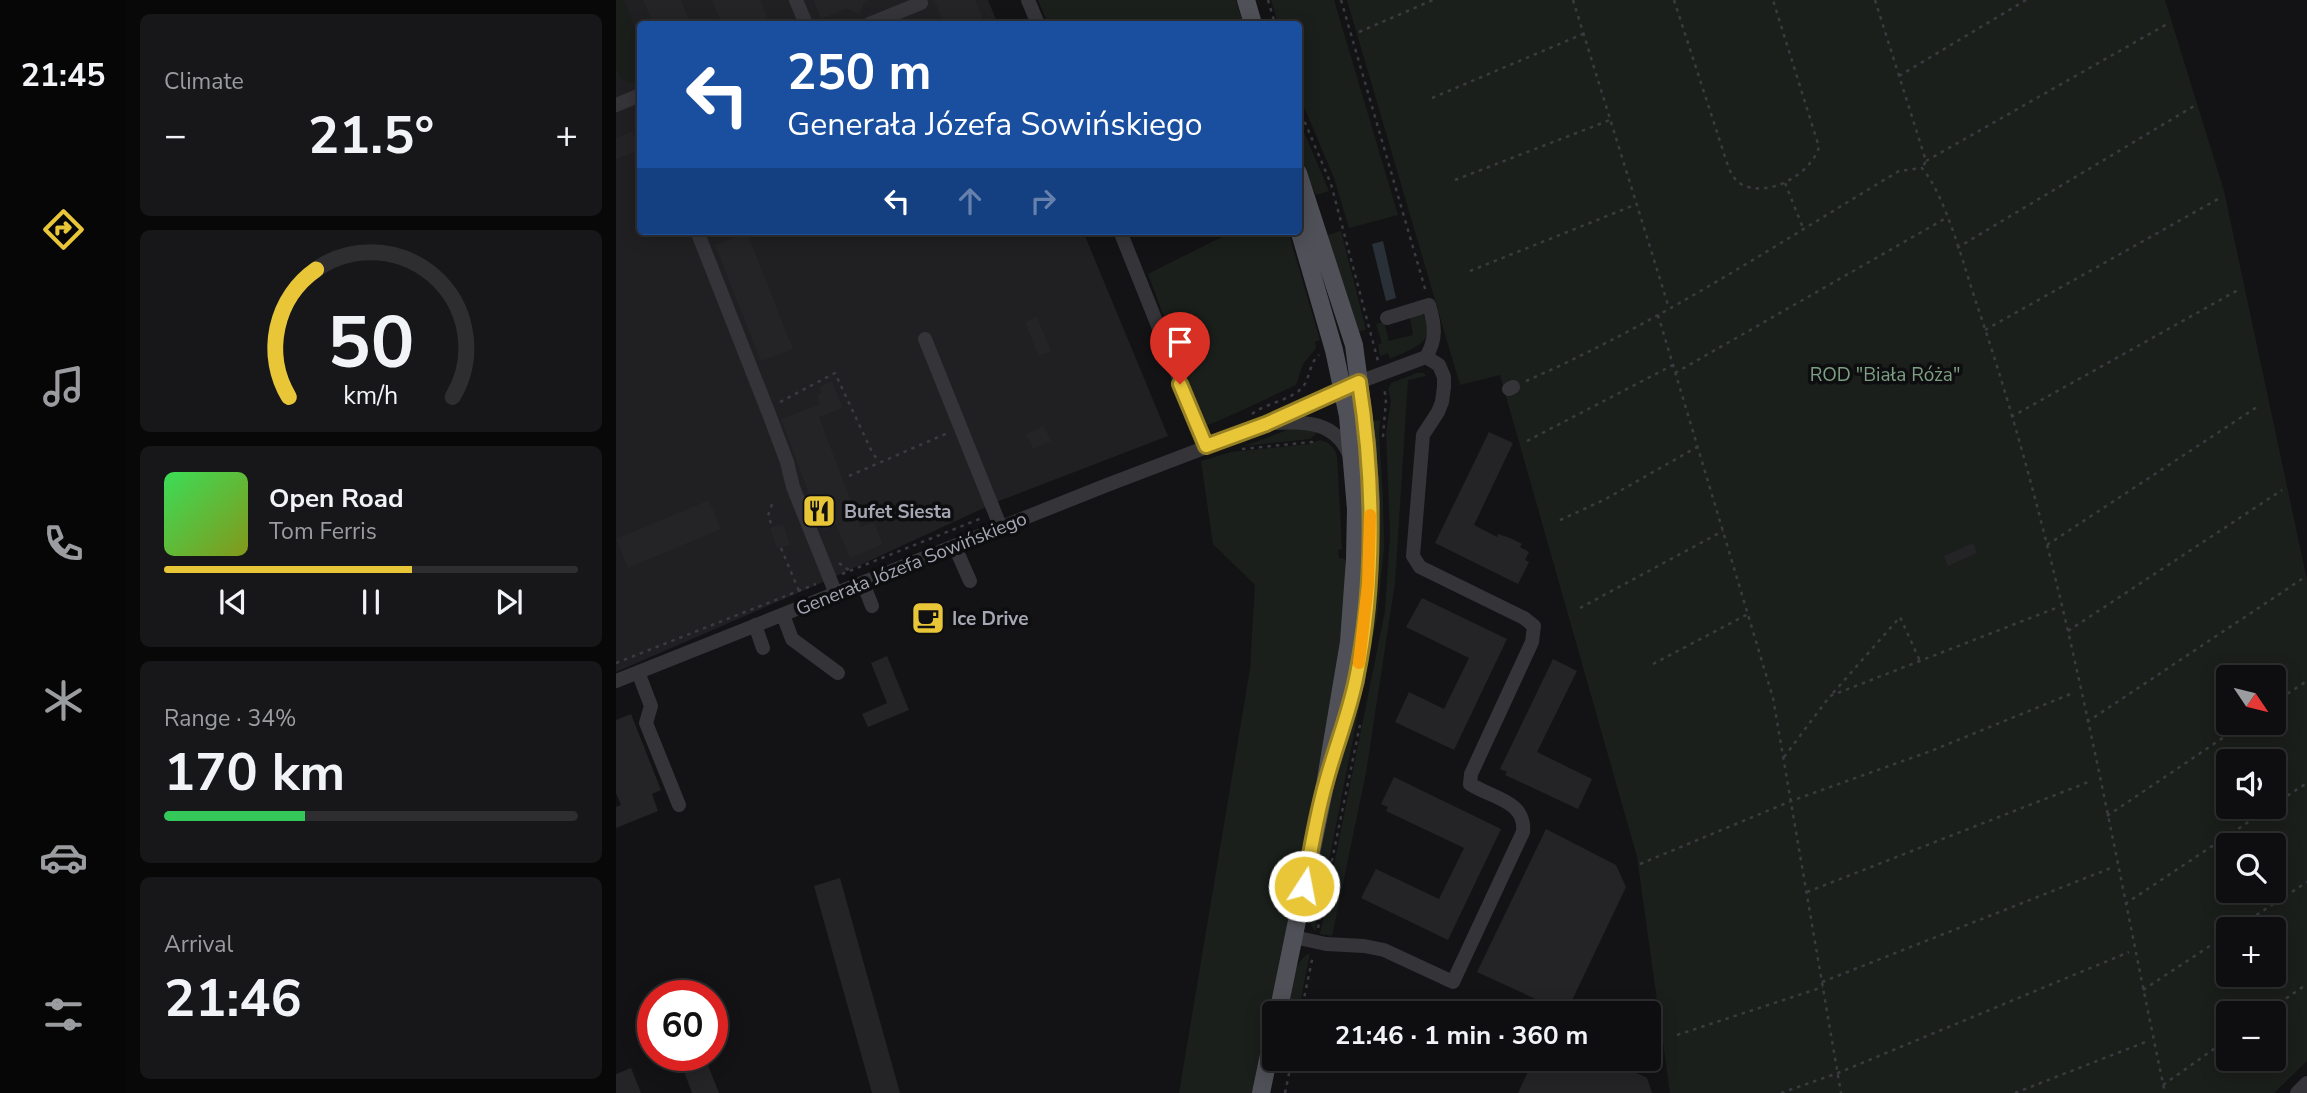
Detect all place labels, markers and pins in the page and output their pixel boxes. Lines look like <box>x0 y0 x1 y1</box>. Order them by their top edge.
pin <box>1150 312 1210 384</box>
restaurant icon: Bufet Siesta <box>800 492 838 530</box>
place label: Bufet Siesta <box>844 499 951 525</box>
cafe icon: Ice Drive <box>909 599 947 637</box>
place label: Ice Drive <box>952 606 1028 632</box>

